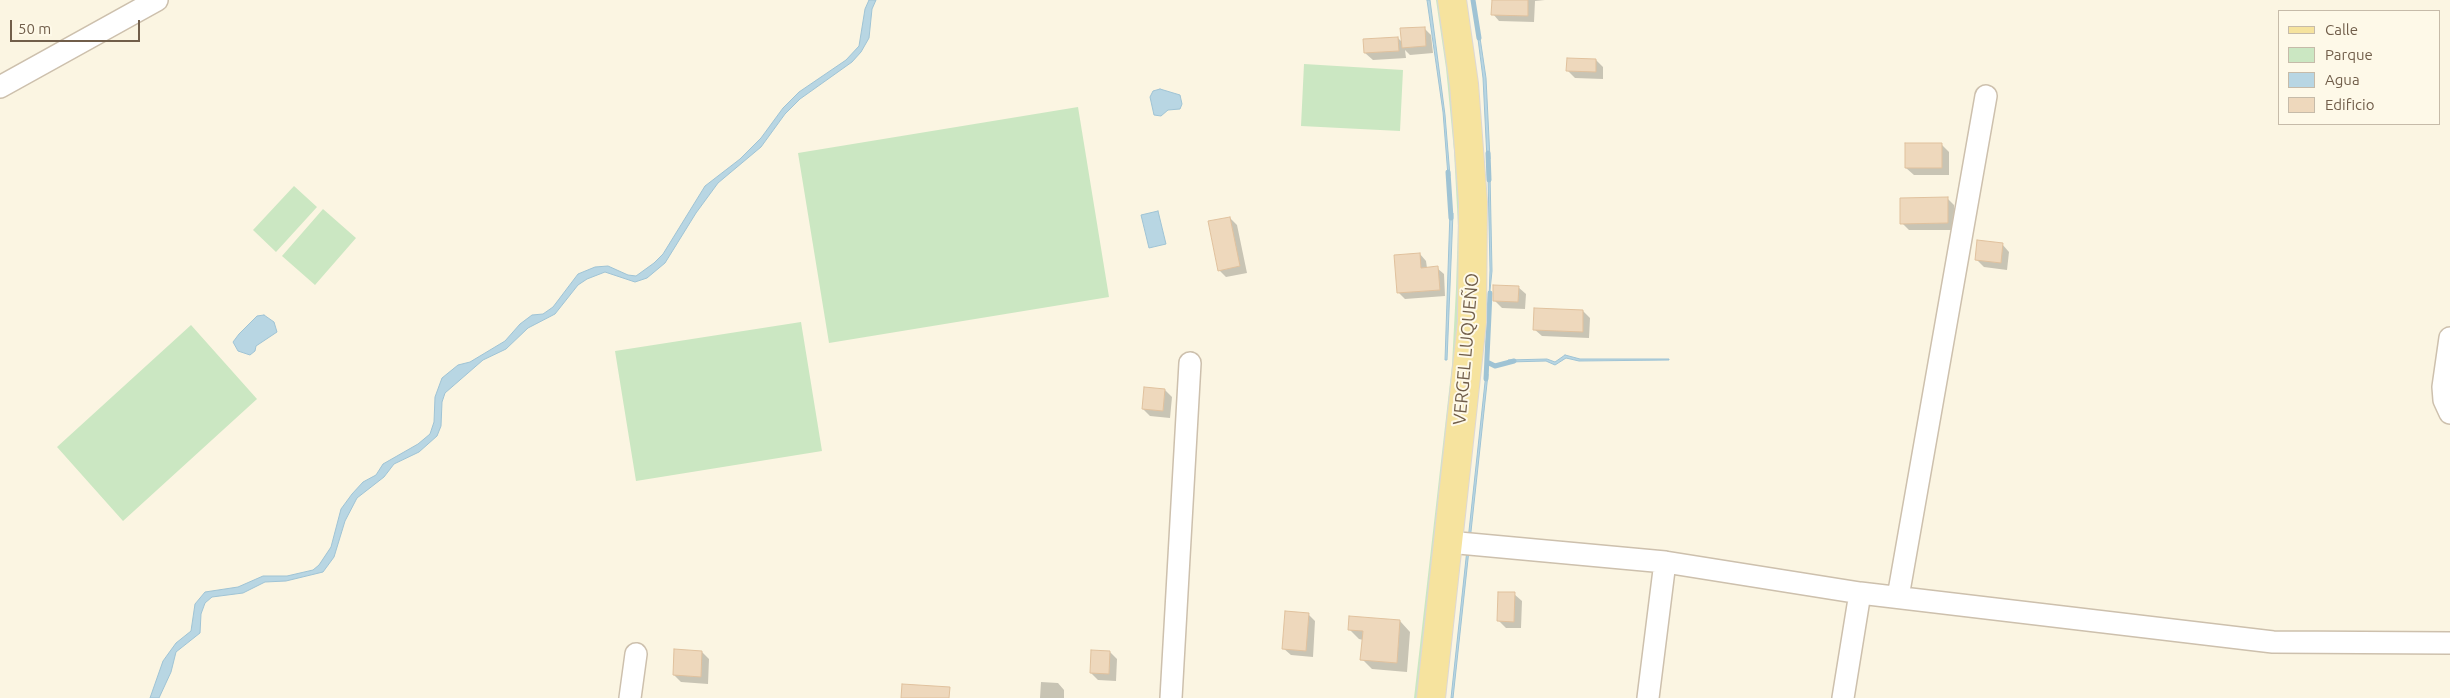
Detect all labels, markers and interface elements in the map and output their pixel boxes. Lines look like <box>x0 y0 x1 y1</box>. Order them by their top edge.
scale bar <box>12 10 142 42</box>
legend <box>2278 10 2440 125</box>
text: 50 m <box>18 20 51 37</box>
text: Calle <box>2325 21 2358 38</box>
text: Parque <box>2325 46 2373 63</box>
text: Agua <box>2325 71 2360 88</box>
text: Edificio <box>2325 96 2374 113</box>
street label: VERGEL LUQUEÑO <box>1449 272 1483 426</box>

